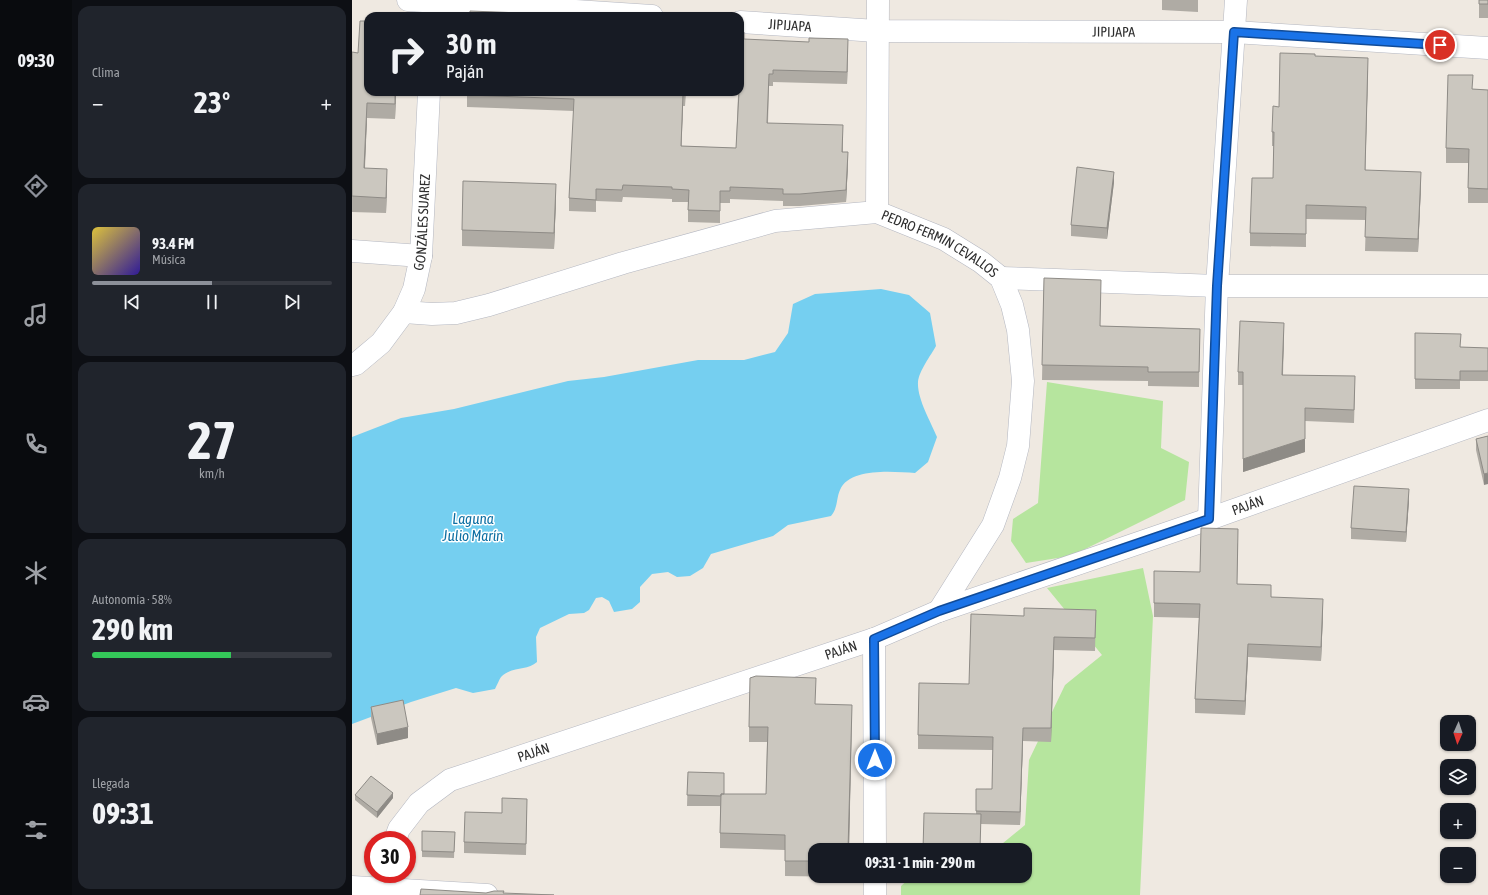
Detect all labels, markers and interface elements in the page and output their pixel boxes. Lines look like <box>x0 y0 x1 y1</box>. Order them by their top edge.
street label: JIPIJAPA <box>768 16 812 35</box>
street label: JIPIJAPA <box>1092 24 1135 40</box>
icon: right <box>380 28 432 80</box>
text: 30 m <box>446 28 496 60</box>
pin <box>1423 28 1457 62</box>
icon: arrive <box>1429 34 1451 56</box>
text: 09:30 <box>17 50 55 71</box>
text: Paján <box>446 61 484 82</box>
text: Clima <box>92 65 120 80</box>
text: 23° <box>194 85 230 119</box>
text: − <box>92 89 103 115</box>
text: + <box>321 89 332 115</box>
icon: directions <box>22 172 50 200</box>
street label: GONZÁLES SUAREZ <box>410 174 433 272</box>
street label: PEDRO FERMIN CEVALLOS <box>879 207 1001 281</box>
text: 93.4 FM <box>152 235 194 252</box>
text: Música <box>152 252 185 267</box>
icon: previous <box>121 291 143 313</box>
icon: pause <box>201 291 223 313</box>
icon: next <box>281 291 303 313</box>
icon: music <box>22 301 50 329</box>
text: 27 <box>188 410 236 470</box>
icon: phone <box>22 430 50 458</box>
text: km/h <box>199 466 225 481</box>
street label: PAJÁN <box>1230 492 1266 518</box>
water label: Laguna Julio Marín <box>442 510 503 544</box>
icon: climate <box>22 559 50 587</box>
text: Autonomía · 58% <box>92 592 172 607</box>
text: 290 km <box>92 612 173 646</box>
street label: PAJÁN <box>823 637 859 663</box>
icon: car <box>22 688 50 716</box>
north arrow <box>1440 715 1476 751</box>
map controls <box>1440 715 1476 883</box>
street label: PAJÁN <box>515 739 551 765</box>
position arrow <box>854 739 896 781</box>
button: layers <box>1440 759 1476 795</box>
text: Llegada <box>92 776 130 791</box>
text: 09:31 <box>92 796 154 830</box>
button: + <box>1440 803 1476 839</box>
icon: filters <box>22 816 50 844</box>
speed limit sign: 30 <box>364 831 416 883</box>
button: − <box>1440 847 1476 883</box>
text: 09:31 · 1 min · 290 m <box>865 854 975 871</box>

